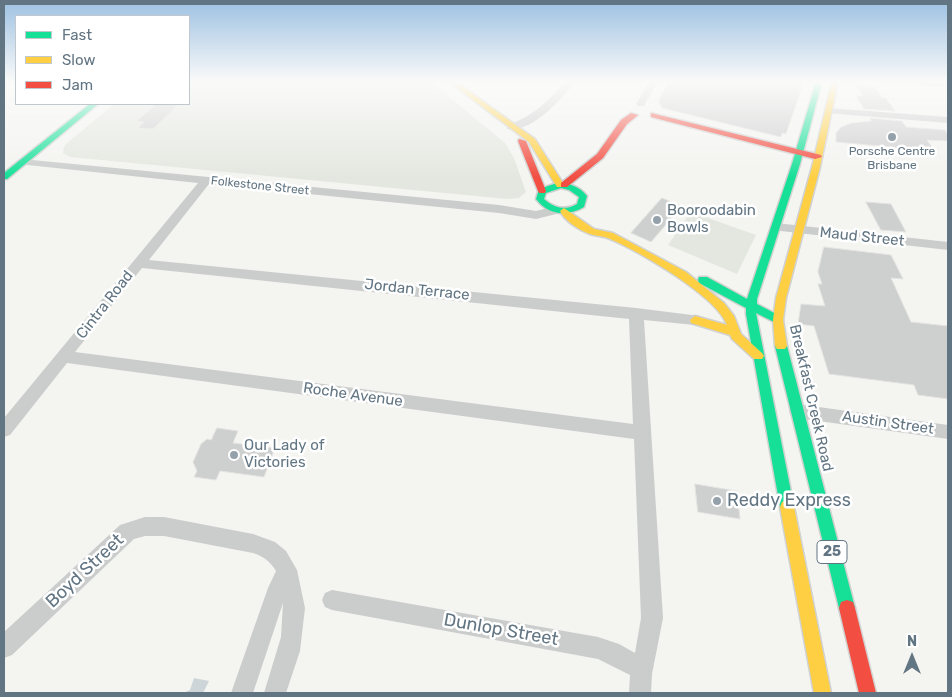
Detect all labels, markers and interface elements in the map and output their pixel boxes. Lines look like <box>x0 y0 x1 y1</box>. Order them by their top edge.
legend <box>15 15 190 105</box>
text: Fast <box>62 26 92 44</box>
text: Slow <box>62 51 95 69</box>
text: Jam <box>62 76 93 94</box>
marker: Porsche Centre Brisbane <box>886 131 898 143</box>
place label: Porsche Centre Brisbane <box>849 145 935 173</box>
street label: Folkestone Street <box>210 174 310 198</box>
place label: Booroodabin Bowls <box>667 202 756 237</box>
marker: Booroodabin Bowls <box>651 214 663 226</box>
street label: Maud Street <box>819 224 905 250</box>
street label: Cintra Road <box>73 267 137 343</box>
street label: Jordan Terrace <box>364 276 470 304</box>
street label: Breakfast Creek Road <box>785 323 837 473</box>
street label: Roche Avenue <box>302 379 404 411</box>
street label: Austin Street <box>841 408 935 438</box>
place label: Our Lady of Victories <box>244 437 324 472</box>
marker: Our Lady of Victories <box>228 449 240 461</box>
place label: Reddy Express <box>727 490 851 512</box>
marker: Reddy Express <box>711 495 723 507</box>
street label: Boyd Street <box>42 529 128 613</box>
road number: 25 <box>817 540 847 564</box>
street label: Dunlop Street <box>442 609 560 651</box>
north arrow <box>887 632 937 682</box>
text: N <box>907 633 917 650</box>

